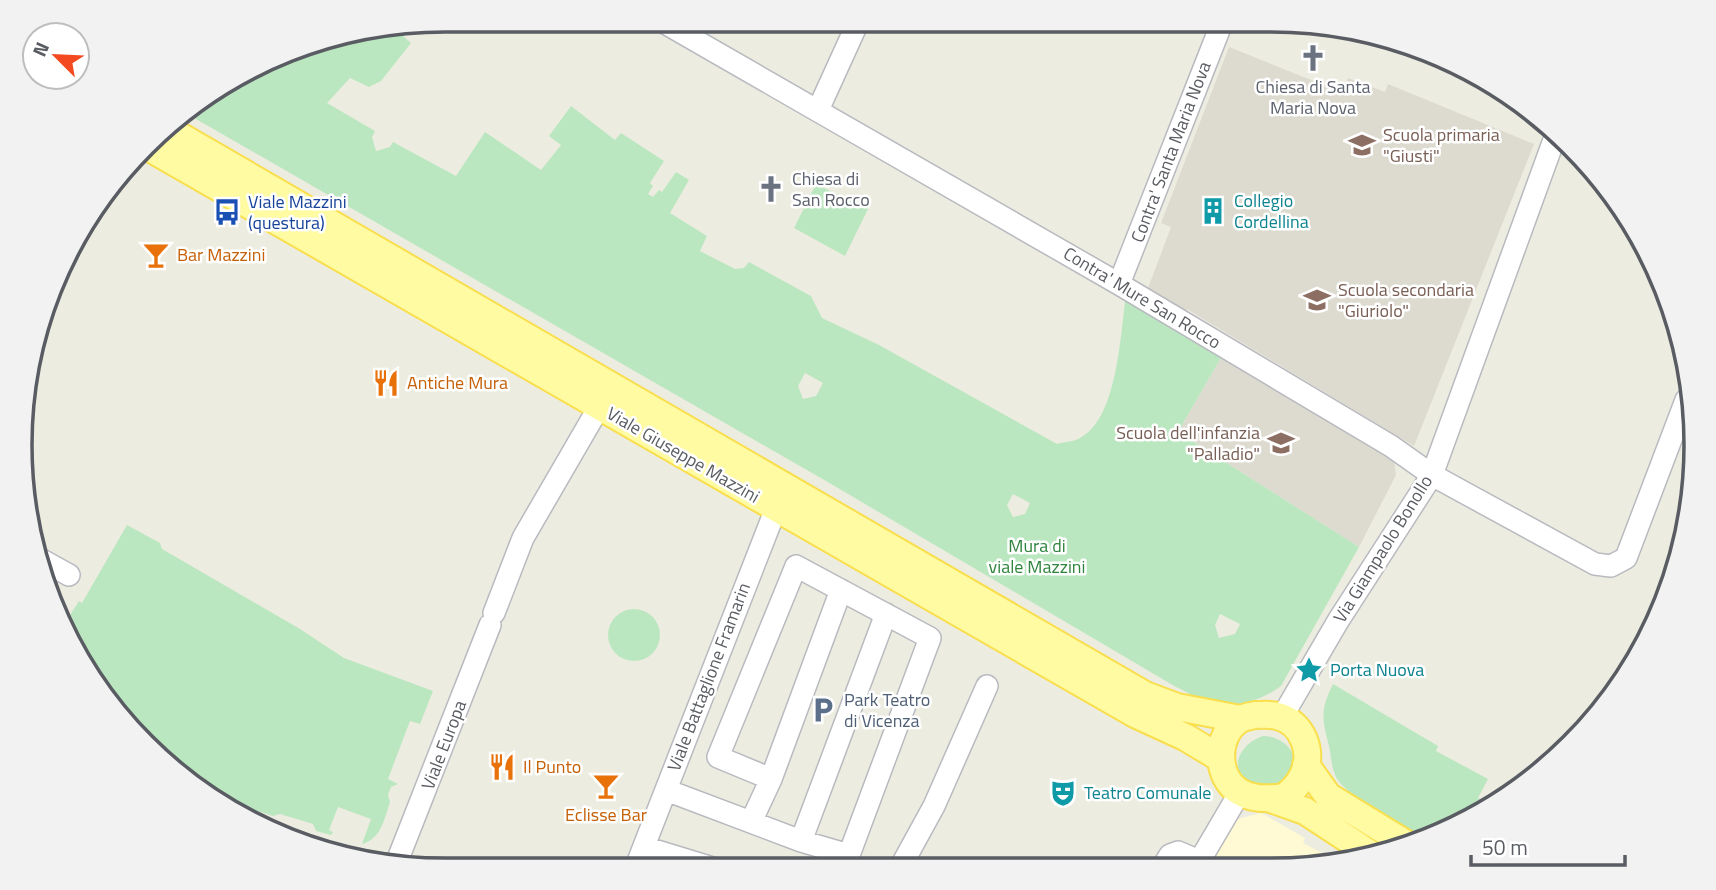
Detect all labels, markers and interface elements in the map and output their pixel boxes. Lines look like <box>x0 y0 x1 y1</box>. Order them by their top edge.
north arrow <box>21 21 91 91</box>
text: N <box>24 37 56 61</box>
church icon: Chiesa di Santa Maria Nova <box>1298 43 1328 73</box>
street label: Contra' Santa Maria Nova <box>1124 57 1218 246</box>
place label: Chiesa di Santa Maria Nova <box>1256 73 1370 121</box>
place label: Scuola primaria "Giusti" <box>1383 121 1500 169</box>
school or university icon: Scuola primaria "Giusti" <box>1347 130 1377 160</box>
place label: Chiesa di San Rocco <box>792 165 870 213</box>
church icon: Chiesa di San Rocco <box>756 174 786 204</box>
place label: Collegio Cordellina <box>1234 187 1309 235</box>
place label: Viale Mazzini (questura) <box>248 188 347 236</box>
building icon: Collegio Cordellina <box>1198 196 1228 226</box>
bus stop icon: Viale Mazzini (questura) <box>212 197 242 227</box>
bar icon: Bar Mazzini <box>141 240 171 270</box>
street label: Contra' Mure San Rocco <box>1058 240 1226 355</box>
place label: Bar Mazzini <box>177 241 265 268</box>
place label: Scuola secondaria "Giuriolo" <box>1338 276 1474 324</box>
school or university icon: Scuola secondaria "Giuriolo" <box>1302 285 1332 315</box>
restaurant icon: Antiche Mura <box>371 368 401 398</box>
place label: Antiche Mura <box>407 369 508 396</box>
street label: Viale Giuseppe Mazzini <box>602 400 765 509</box>
place label: Scuola dell'infanzia "Palladio" <box>1116 419 1260 467</box>
school or university icon: Scuola dell'infanzia "Palladio" <box>1266 428 1296 458</box>
street label: Via Giampaolo Bonollo <box>1326 470 1439 628</box>
park label: Mura di viale Mazzini <box>989 532 1085 580</box>
street label: Viale Battaglione Framarin <box>660 579 757 775</box>
place icon: Porta Nuova <box>1294 655 1324 685</box>
place label: Porta Nuova <box>1330 656 1424 683</box>
place label: Park Teatro di Vicenza <box>844 686 930 734</box>
parking icon: Park Teatro di Vicenza <box>808 695 838 725</box>
street label: Viale Europa <box>414 696 473 794</box>
restaurant icon: Il Punto <box>487 752 517 782</box>
place label: Il Punto <box>523 753 581 780</box>
bar icon: Eclisse Bar <box>591 771 621 801</box>
theatre icon: Teatro Comunale <box>1048 778 1078 808</box>
place label: Teatro Comunale <box>1084 779 1211 806</box>
place label: Eclisse Bar <box>565 801 647 828</box>
scale bar <box>1471 824 1625 868</box>
text: 50 m <box>1482 831 1528 863</box>

